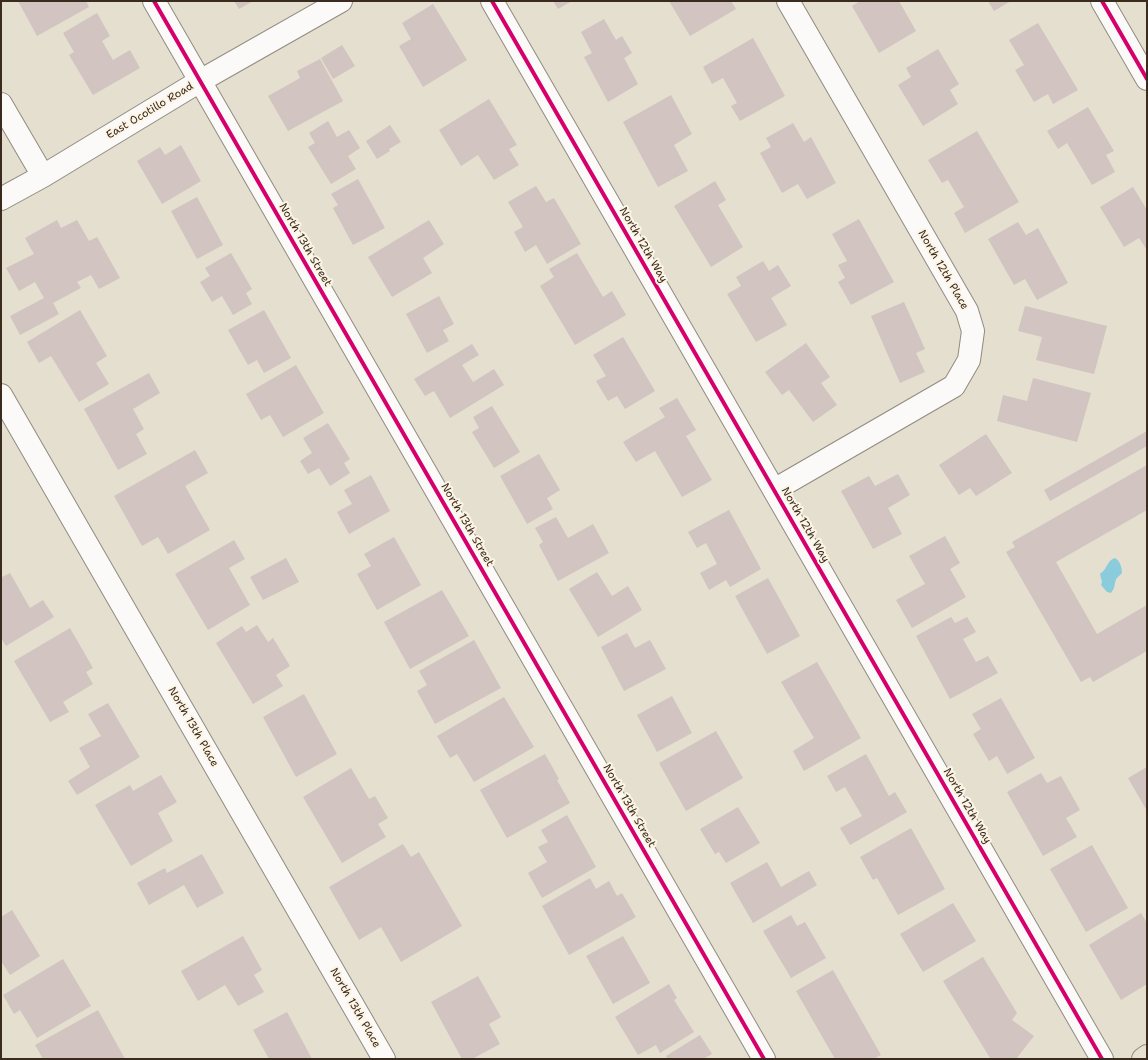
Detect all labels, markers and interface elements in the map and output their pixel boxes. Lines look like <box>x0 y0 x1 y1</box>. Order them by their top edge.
street label: East Ocotillo Road <box>104 80 196 142</box>
street label: North 13th Street <box>276 201 334 289</box>
street label: North 12th Way <box>616 205 670 285</box>
street label: North 12th Place <box>915 228 971 312</box>
street label: North 13th Street <box>438 481 496 569</box>
street label: North 12th Way <box>778 485 832 565</box>
street label: North 13th Place <box>165 685 221 769</box>
street label: North 13th Street <box>600 762 658 850</box>
street label: North 12th Way <box>940 766 994 846</box>
street label: North 13th Place <box>327 966 383 1050</box>

